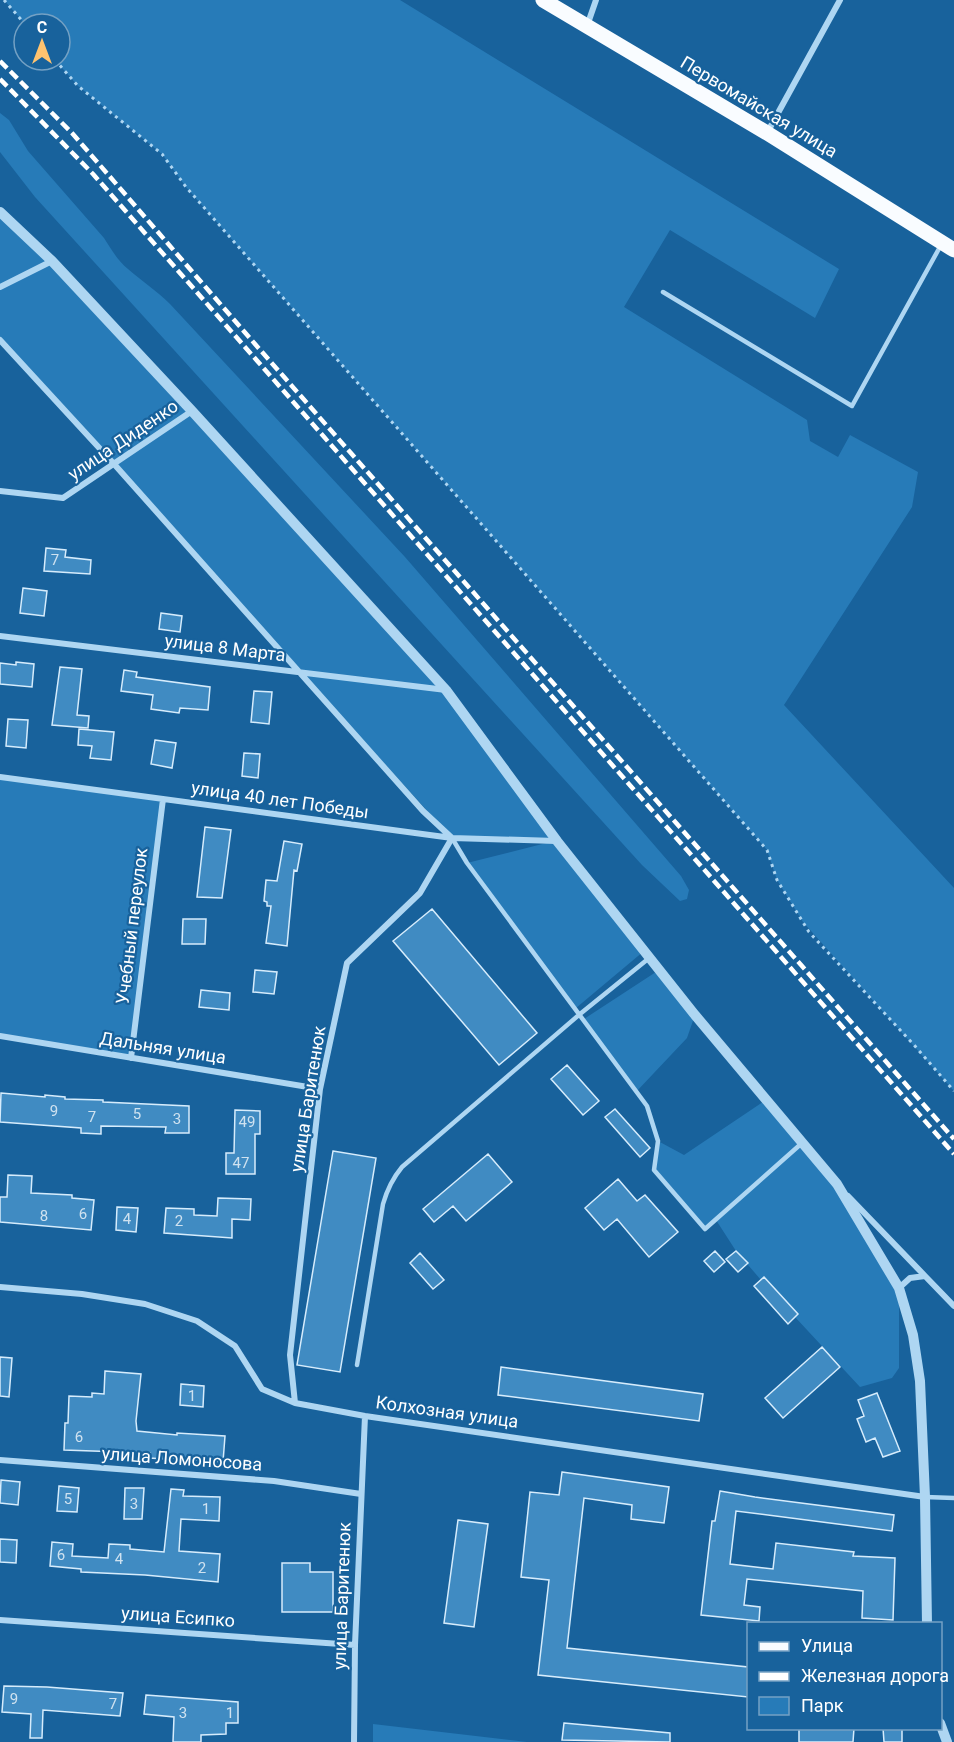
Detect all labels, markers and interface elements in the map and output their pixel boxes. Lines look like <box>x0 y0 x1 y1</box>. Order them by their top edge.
north arrow <box>12 12 72 72</box>
text: С <box>37 18 47 37</box>
street label: Первомайская улица <box>677 51 842 162</box>
street label: улица Диденко <box>64 395 182 484</box>
house number: 7 <box>51 551 59 569</box>
street label: улица 8 Марта <box>163 630 287 665</box>
street label: улица 40 лет Победы <box>190 777 370 822</box>
street label: Учебный переулок <box>111 846 152 1005</box>
street label: улица Баритенюк <box>286 1024 329 1174</box>
street label: Дальняя улица <box>98 1027 228 1068</box>
house number: 9 <box>50 1102 58 1120</box>
house number: 5 <box>133 1105 141 1123</box>
house number: 7 <box>88 1108 96 1126</box>
house number: 3 <box>173 1110 181 1128</box>
house number: 49 <box>239 1113 255 1131</box>
house number: 47 <box>233 1154 249 1172</box>
house number: 6 <box>79 1205 87 1223</box>
house number: 8 <box>40 1207 48 1225</box>
house number: 4 <box>123 1210 132 1228</box>
house number: 2 <box>175 1212 183 1230</box>
house number: 1 <box>188 1387 196 1405</box>
street label: Колхозная улица <box>374 1391 520 1432</box>
house number: 6 <box>75 1428 83 1446</box>
street label: улица Ломоносова <box>101 1442 263 1475</box>
house number: 5 <box>64 1490 72 1508</box>
house number: 3 <box>130 1495 138 1513</box>
house number: 1 <box>202 1500 210 1518</box>
street label: улица Баритенюк <box>328 1521 355 1670</box>
house number: 6 <box>57 1546 65 1564</box>
house number: 4 <box>115 1550 124 1568</box>
house number: 2 <box>198 1559 206 1577</box>
street label: улица Есипко <box>120 1602 236 1631</box>
legend <box>747 1622 942 1730</box>
text: Улица <box>801 1635 853 1656</box>
text: Железная дорога <box>801 1665 949 1686</box>
house number: 9 <box>10 1690 18 1708</box>
house number: 7 <box>109 1695 117 1713</box>
text: Парк <box>801 1695 844 1716</box>
house number: 3 <box>179 1704 187 1722</box>
house number: 1 <box>226 1704 234 1722</box>

